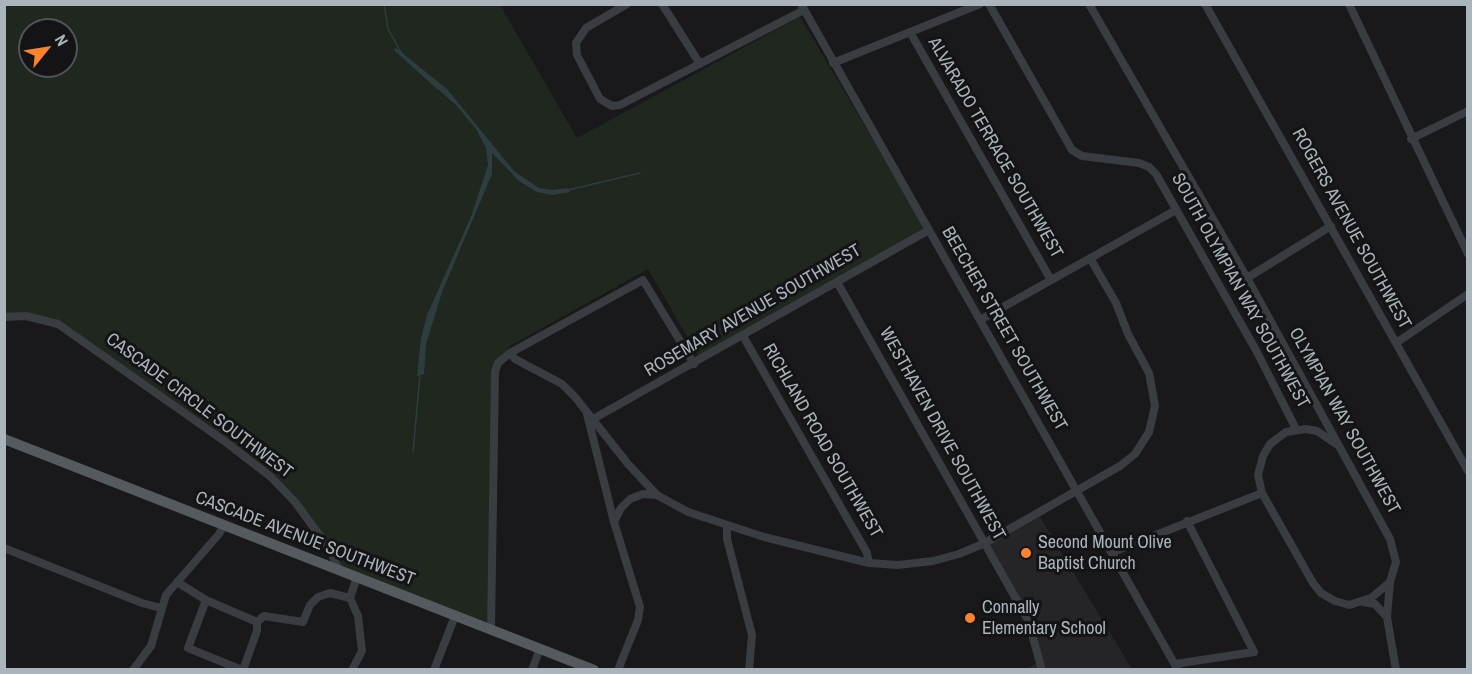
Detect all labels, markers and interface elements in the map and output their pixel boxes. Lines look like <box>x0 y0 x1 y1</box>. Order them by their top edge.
north arrow <box>18 18 78 78</box>
text: N <box>50 30 74 50</box>
street label: ALVARADO TERRACE SOUTHWEST <box>923 34 1067 262</box>
street label: ROGERS AVENUE SOUTHWEST <box>1287 125 1415 333</box>
street label: SOUTH OLYMPIAN WAY SOUTHWEST <box>1166 170 1314 412</box>
street label: BEECHER STREET SOUTHWEST <box>937 223 1071 435</box>
street label: ROSEMARY AVENUE SOUTHWEST <box>641 240 865 382</box>
street label: WESTHAVEN DRIVE SOUTHWEST <box>874 324 1010 544</box>
street label: OLYMPIAN WAY SOUTHWEST <box>1284 324 1404 518</box>
street label: CASCADE CIRCLE SOUTHWEST <box>101 329 297 483</box>
street label: RICHLAND ROAD SOUTHWEST <box>757 340 887 542</box>
street label: CASCADE AVENUE SOUTHWEST <box>192 487 418 591</box>
place label: Second Mount Olive Baptist Church <box>1038 532 1172 574</box>
marker: Second Mount Olive Baptist Church <box>1019 546 1033 560</box>
place label: Connally Elementary School <box>982 597 1106 640</box>
marker: Connally Elementary School <box>963 611 977 625</box>

